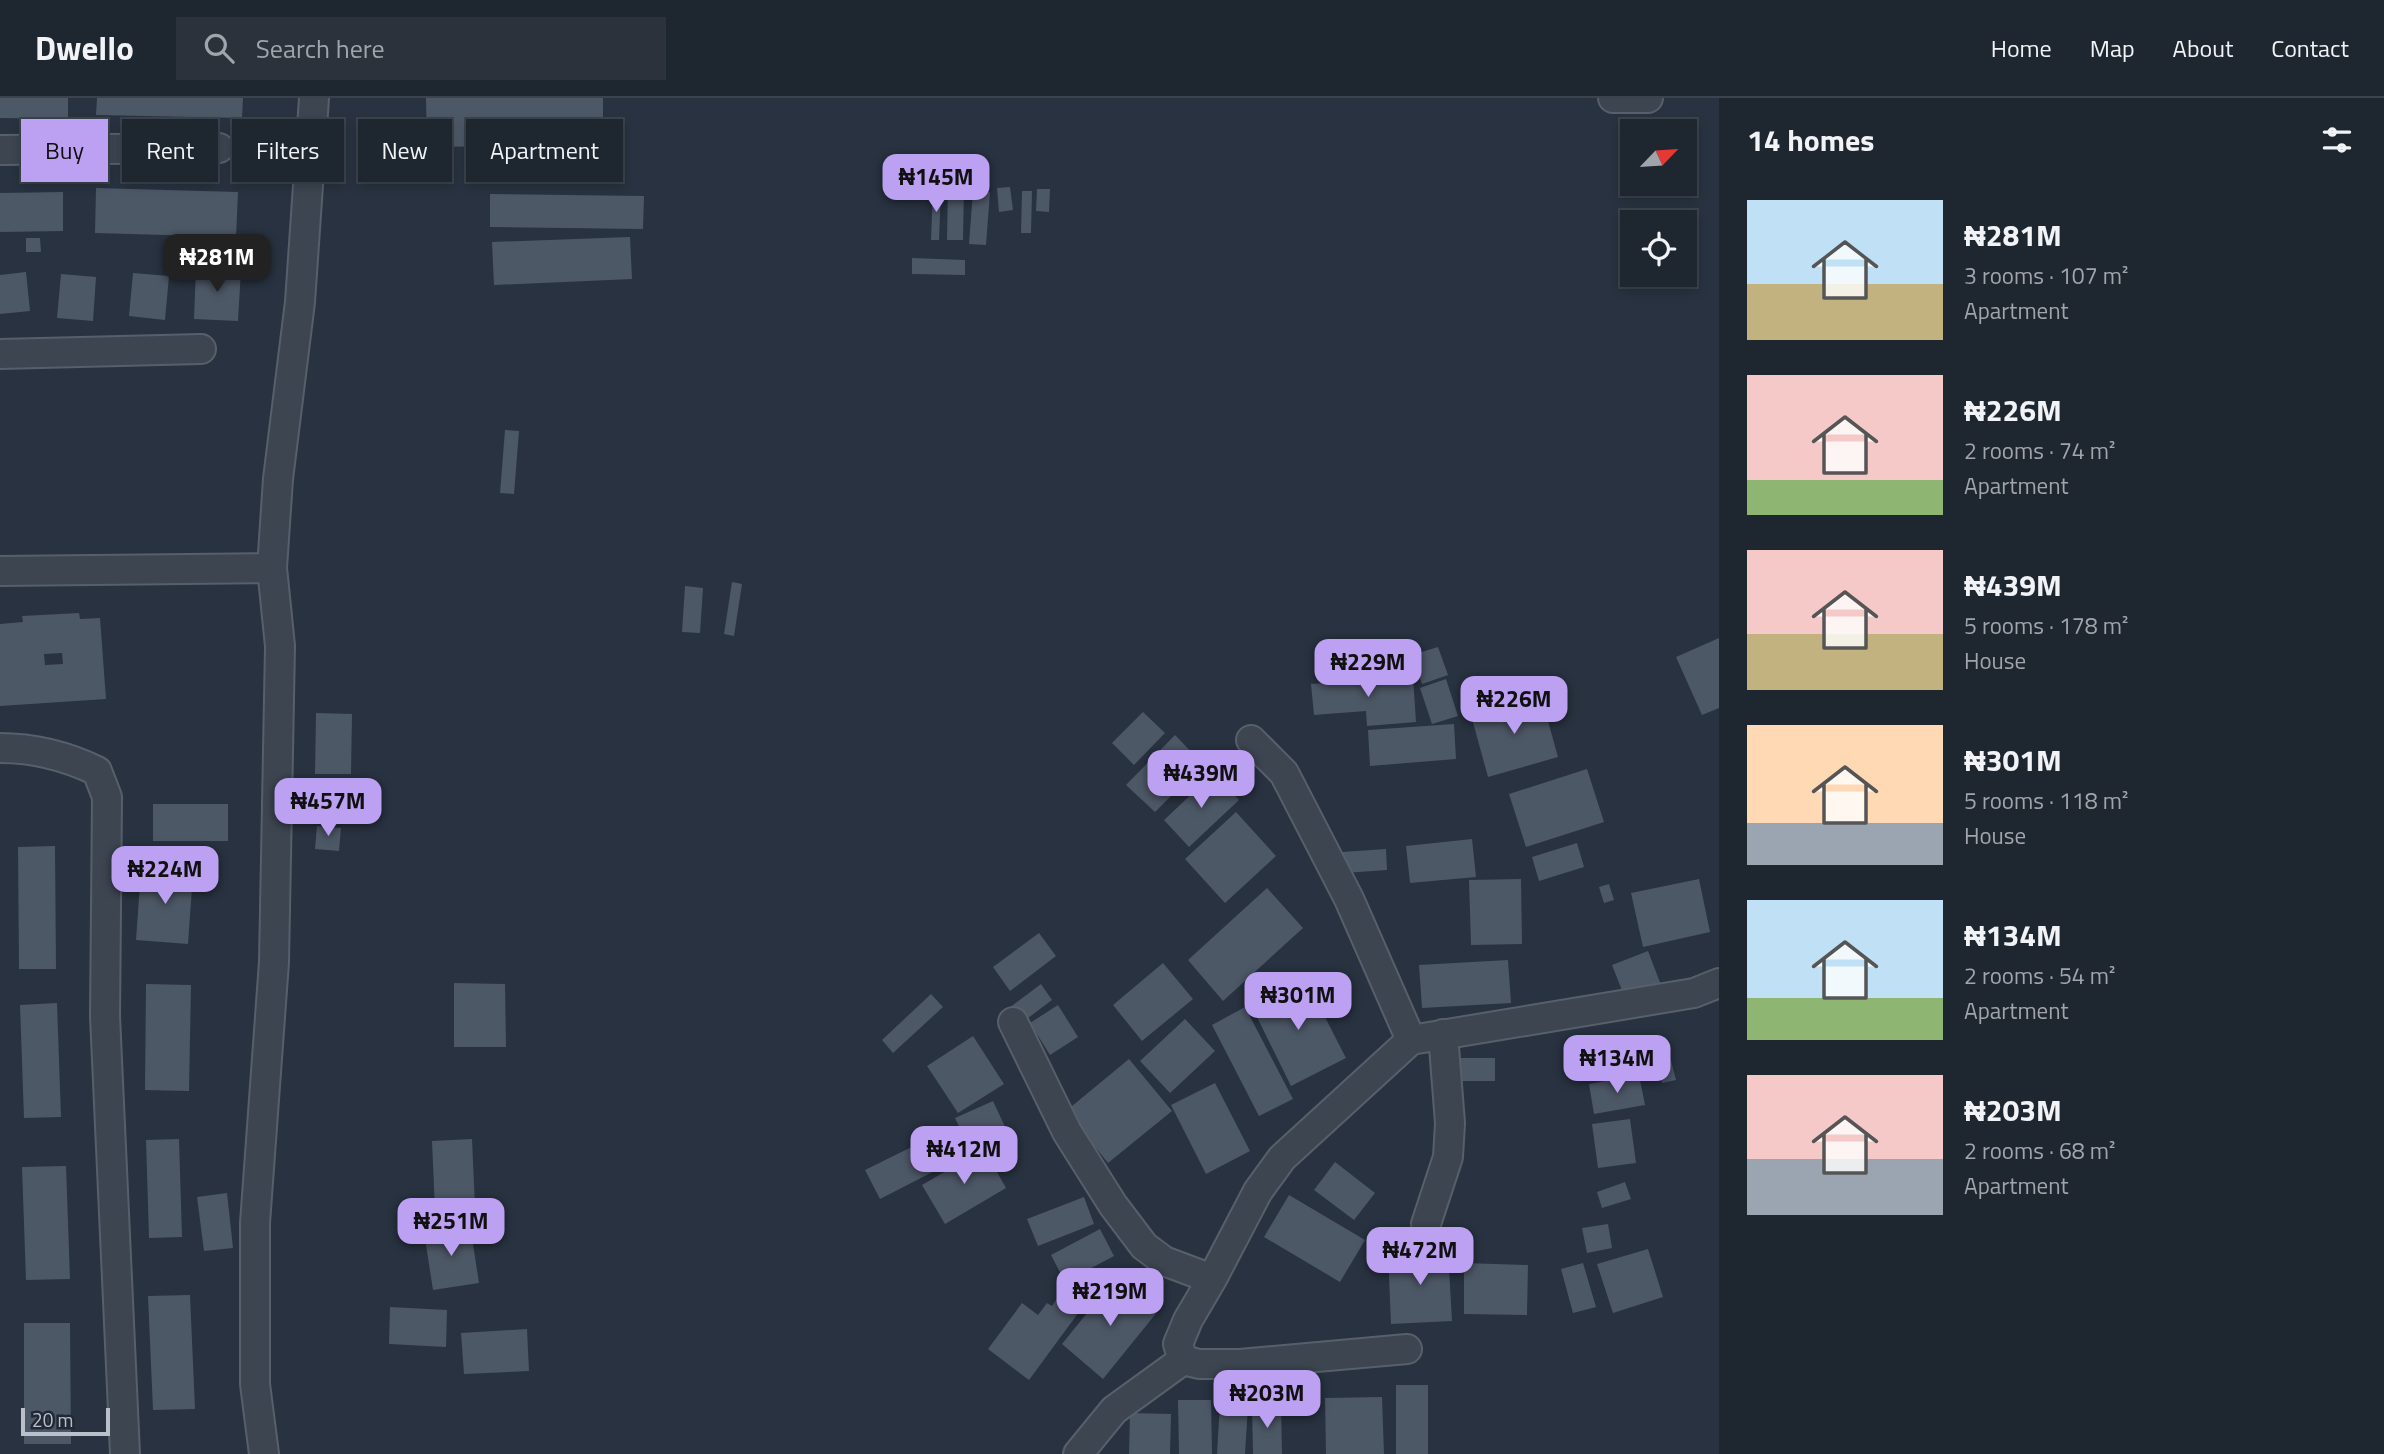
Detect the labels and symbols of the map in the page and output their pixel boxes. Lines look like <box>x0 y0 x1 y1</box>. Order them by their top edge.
north arrow <box>1620 119 1698 196</box>
pin: ₦145M <box>887 155 985 214</box>
pin: ₦281M <box>168 234 266 294</box>
pin: ₦229M <box>1319 640 1417 699</box>
pin: ₦226M <box>1465 676 1563 736</box>
pin: ₦439M <box>1152 750 1250 810</box>
pin: ₦457M <box>279 778 377 838</box>
pin: ₦224M <box>116 846 214 906</box>
pin: ₦301M <box>1249 972 1347 1032</box>
pin: ₦134M <box>1568 1035 1666 1095</box>
pin: ₦412M <box>915 1126 1013 1186</box>
pin: ₦251M <box>402 1198 500 1258</box>
pin: ₦472M <box>1371 1228 1469 1287</box>
pin: ₦219M <box>1061 1268 1159 1328</box>
pin: ₦203M <box>1218 1370 1316 1430</box>
scale bar <box>21 1405 110 1437</box>

